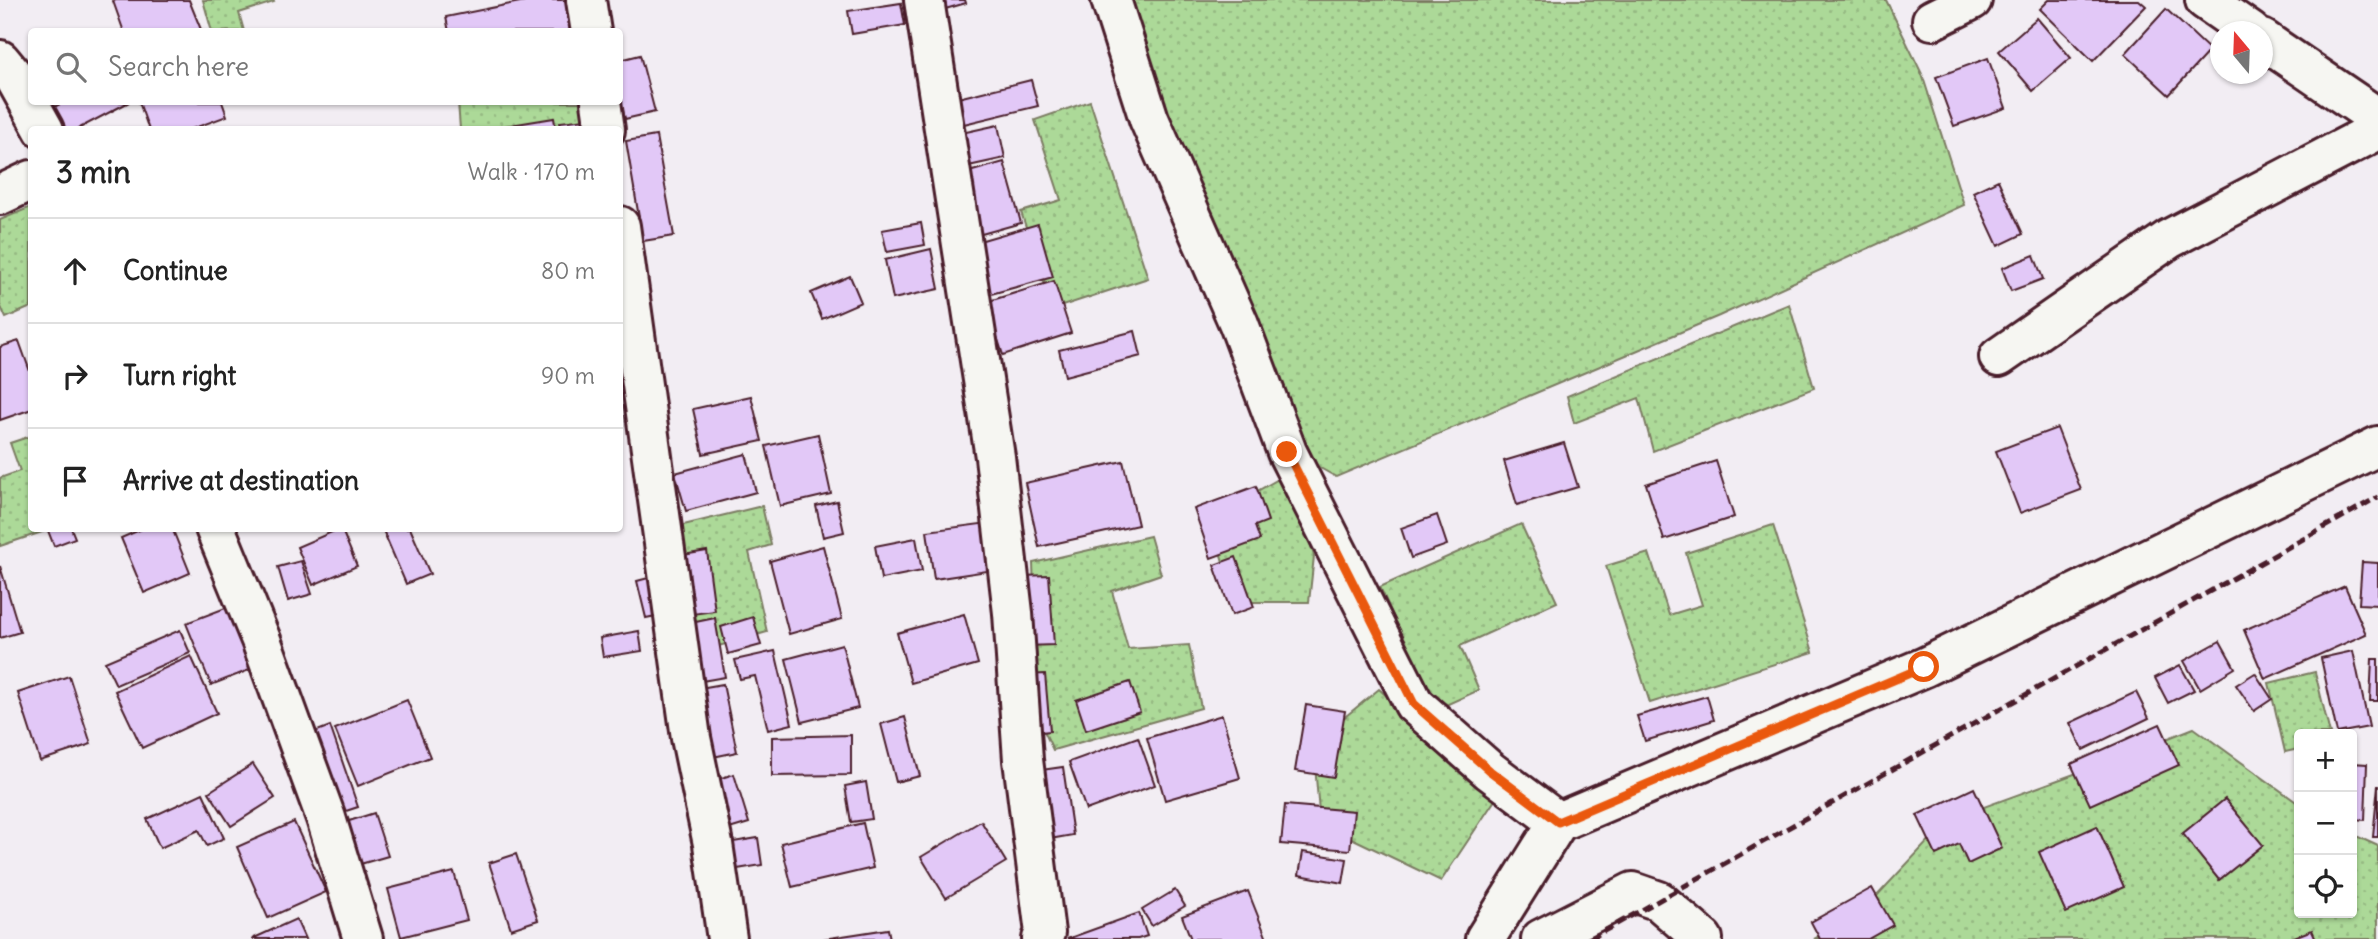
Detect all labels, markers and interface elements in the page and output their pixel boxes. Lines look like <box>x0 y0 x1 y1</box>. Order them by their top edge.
north arrow <box>2210 21 2273 84</box>
search box <box>28 28 623 105</box>
icon: search <box>52 48 90 86</box>
text: Search here <box>108 50 249 83</box>
text: 3 min <box>56 153 131 191</box>
text: Walk · 170 m <box>468 157 595 186</box>
icon: ahead <box>56 252 94 290</box>
text: Continue <box>123 254 228 287</box>
text: 80 m <box>541 256 595 285</box>
icon: right <box>56 357 94 395</box>
text: Turn right <box>123 359 236 392</box>
text: 90 m <box>541 361 595 390</box>
route end <box>1271 436 1302 467</box>
icon: arrive <box>56 462 94 500</box>
text: Arrive at destination <box>123 464 359 497</box>
route start <box>1908 651 1939 682</box>
map controls <box>2294 729 2357 918</box>
button: + <box>2294 729 2357 792</box>
button: − <box>2294 792 2357 855</box>
button: locate <box>2294 855 2357 918</box>

